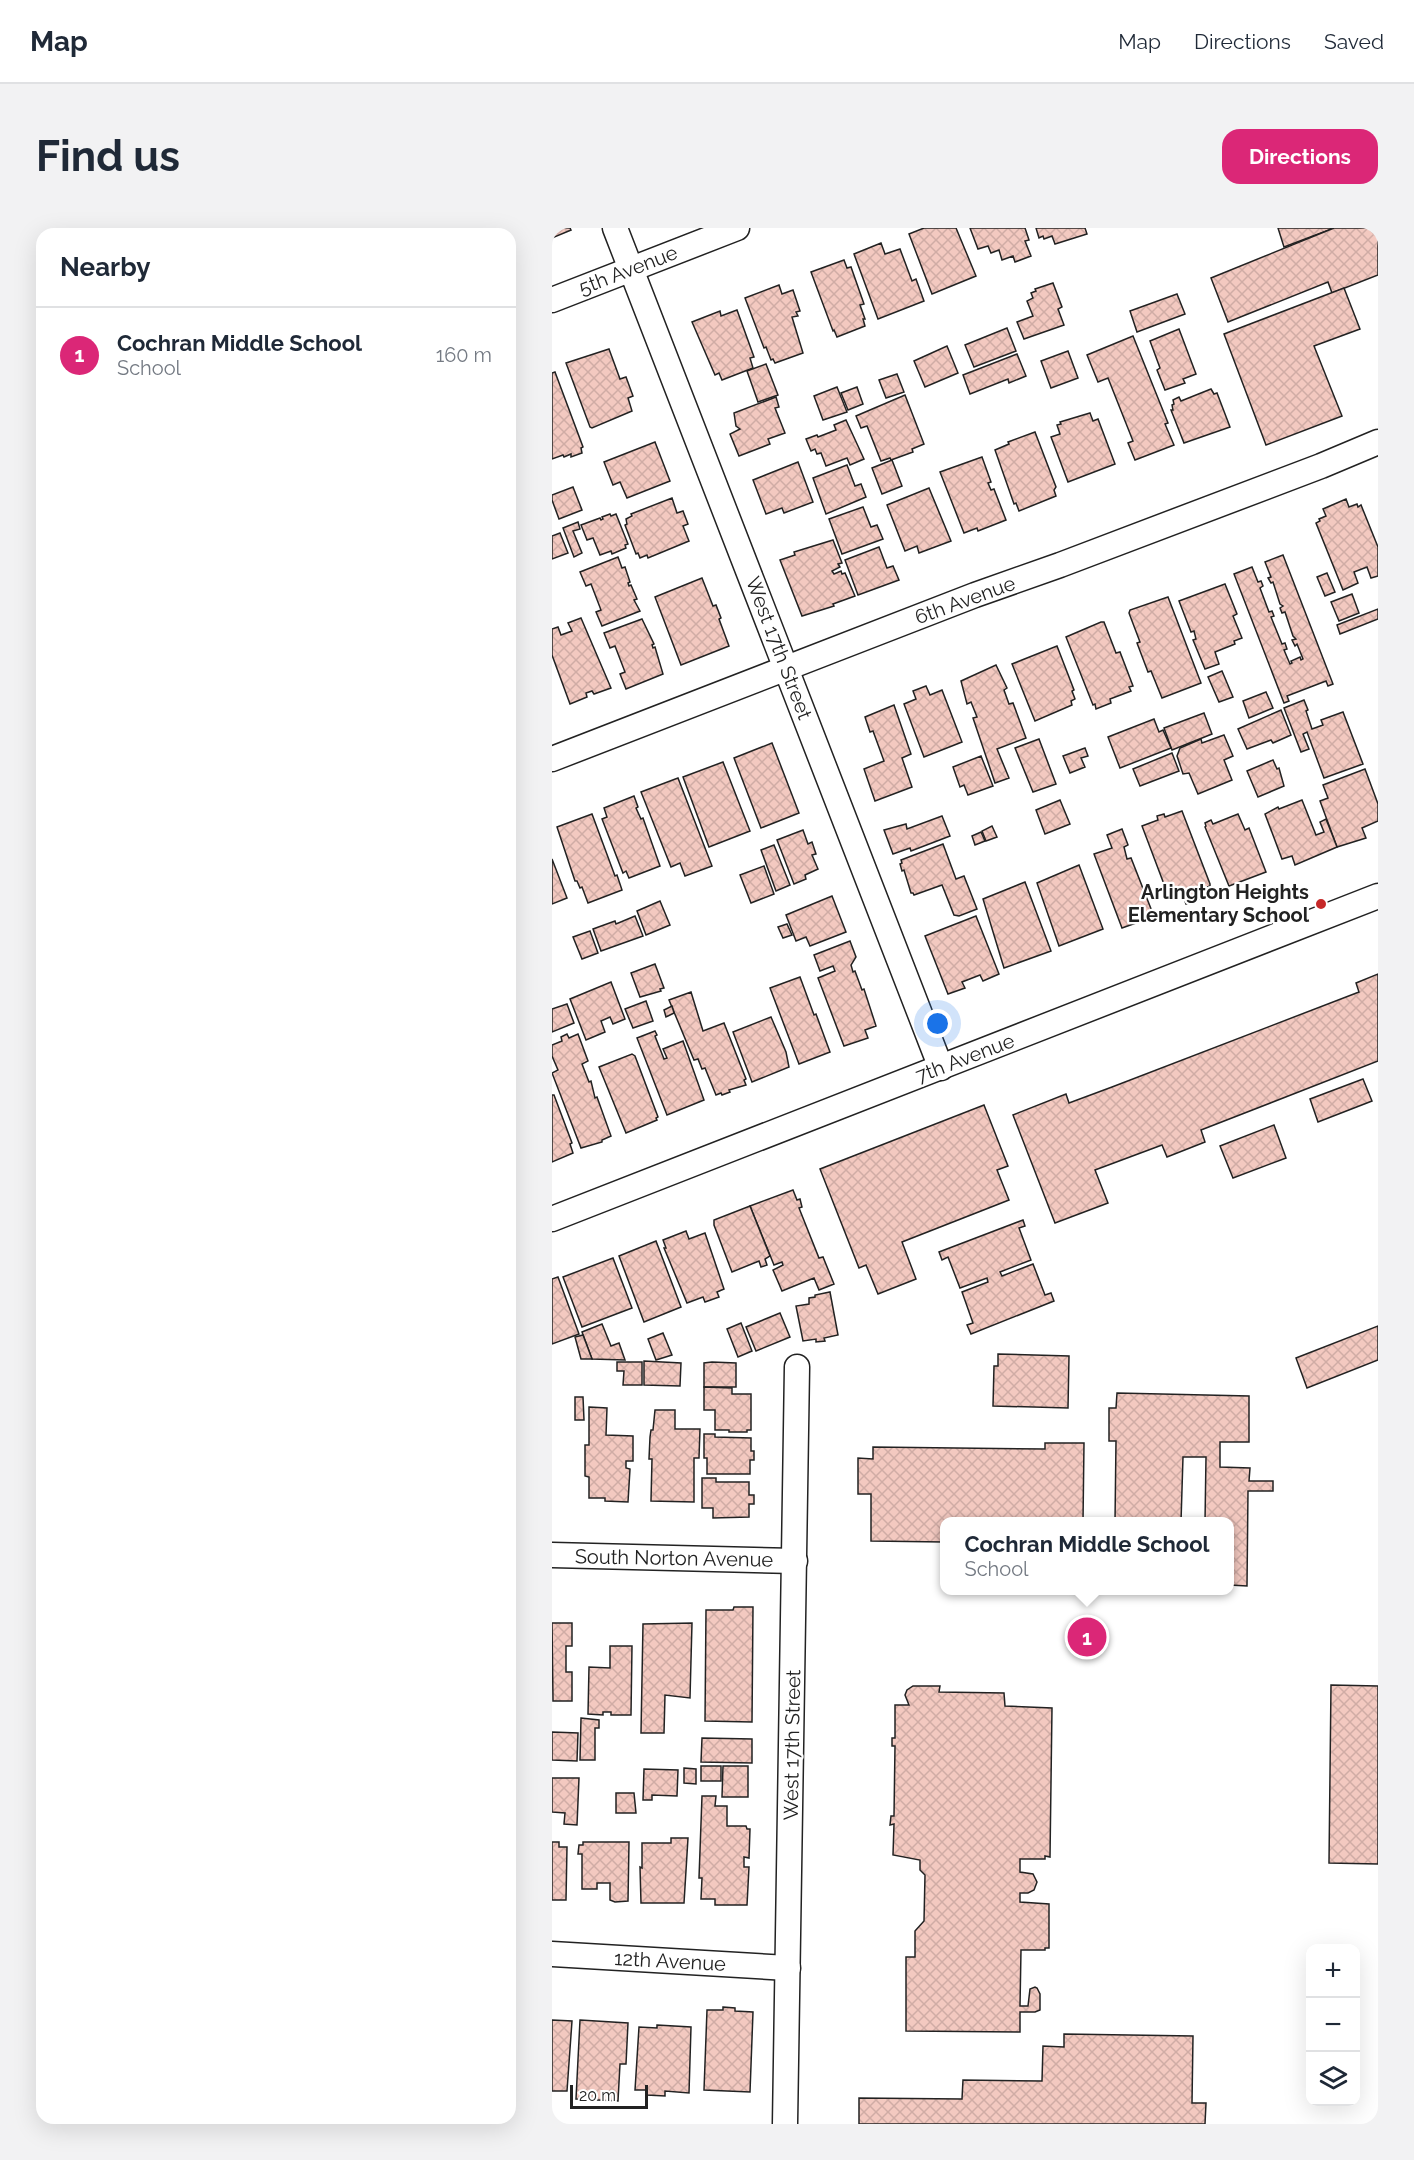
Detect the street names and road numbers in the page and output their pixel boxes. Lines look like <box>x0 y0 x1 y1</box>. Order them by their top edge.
street label: 5th Avenue <box>575 240 681 300</box>
street label: 6th Avenue <box>912 571 1019 629</box>
street label: West 17th Street <box>741 573 817 723</box>
street label: 7th Avenue <box>912 1028 1018 1088</box>
street label: South Norton Avenue <box>575 1544 774 1572</box>
street label: West 17th Street <box>779 1669 805 1821</box>
street label: 12th Avenue <box>613 1946 727 1976</box>

